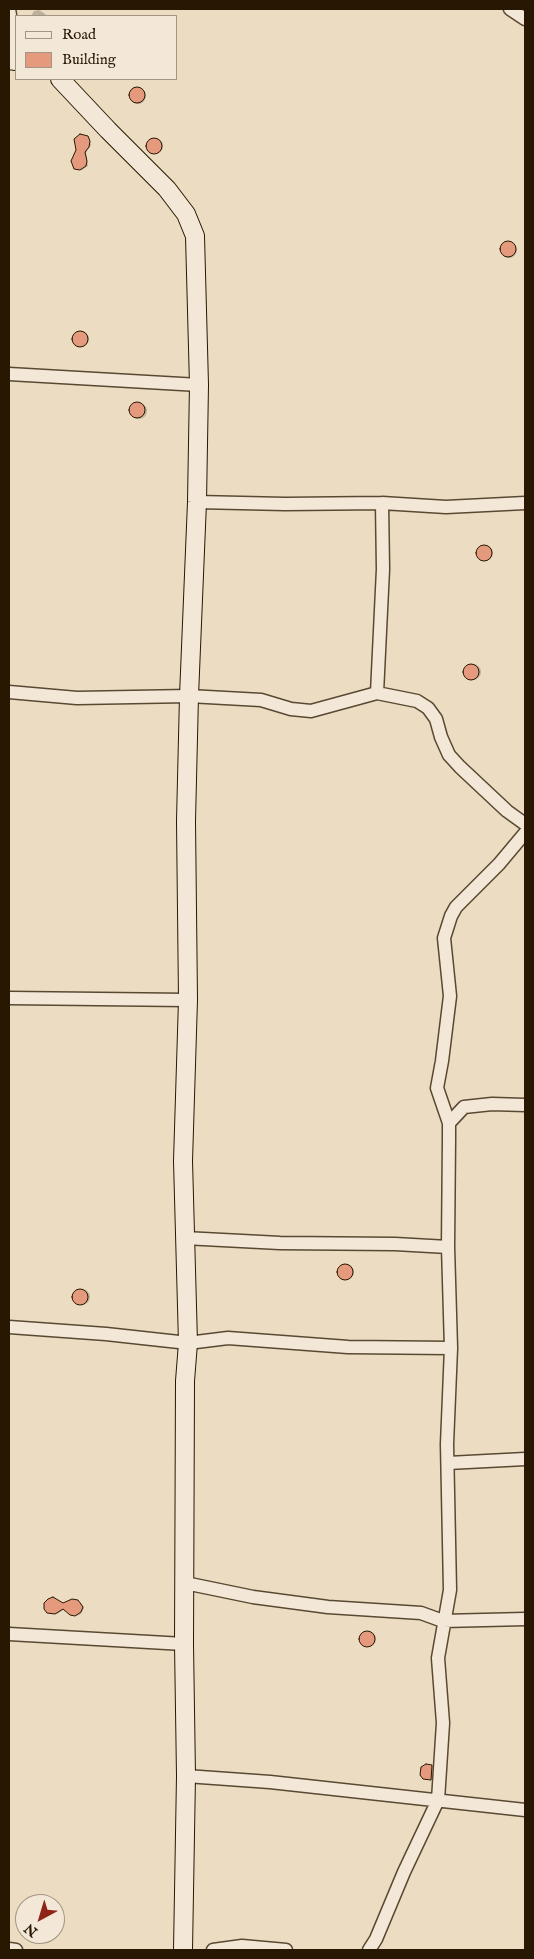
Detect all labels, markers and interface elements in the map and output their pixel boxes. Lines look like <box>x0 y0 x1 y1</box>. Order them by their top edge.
legend <box>15 15 178 80</box>
text: Road <box>62 25 96 44</box>
text: Building <box>62 50 116 69</box>
north arrow <box>15 1894 65 1944</box>
text: N <box>21 1919 42 1941</box>

